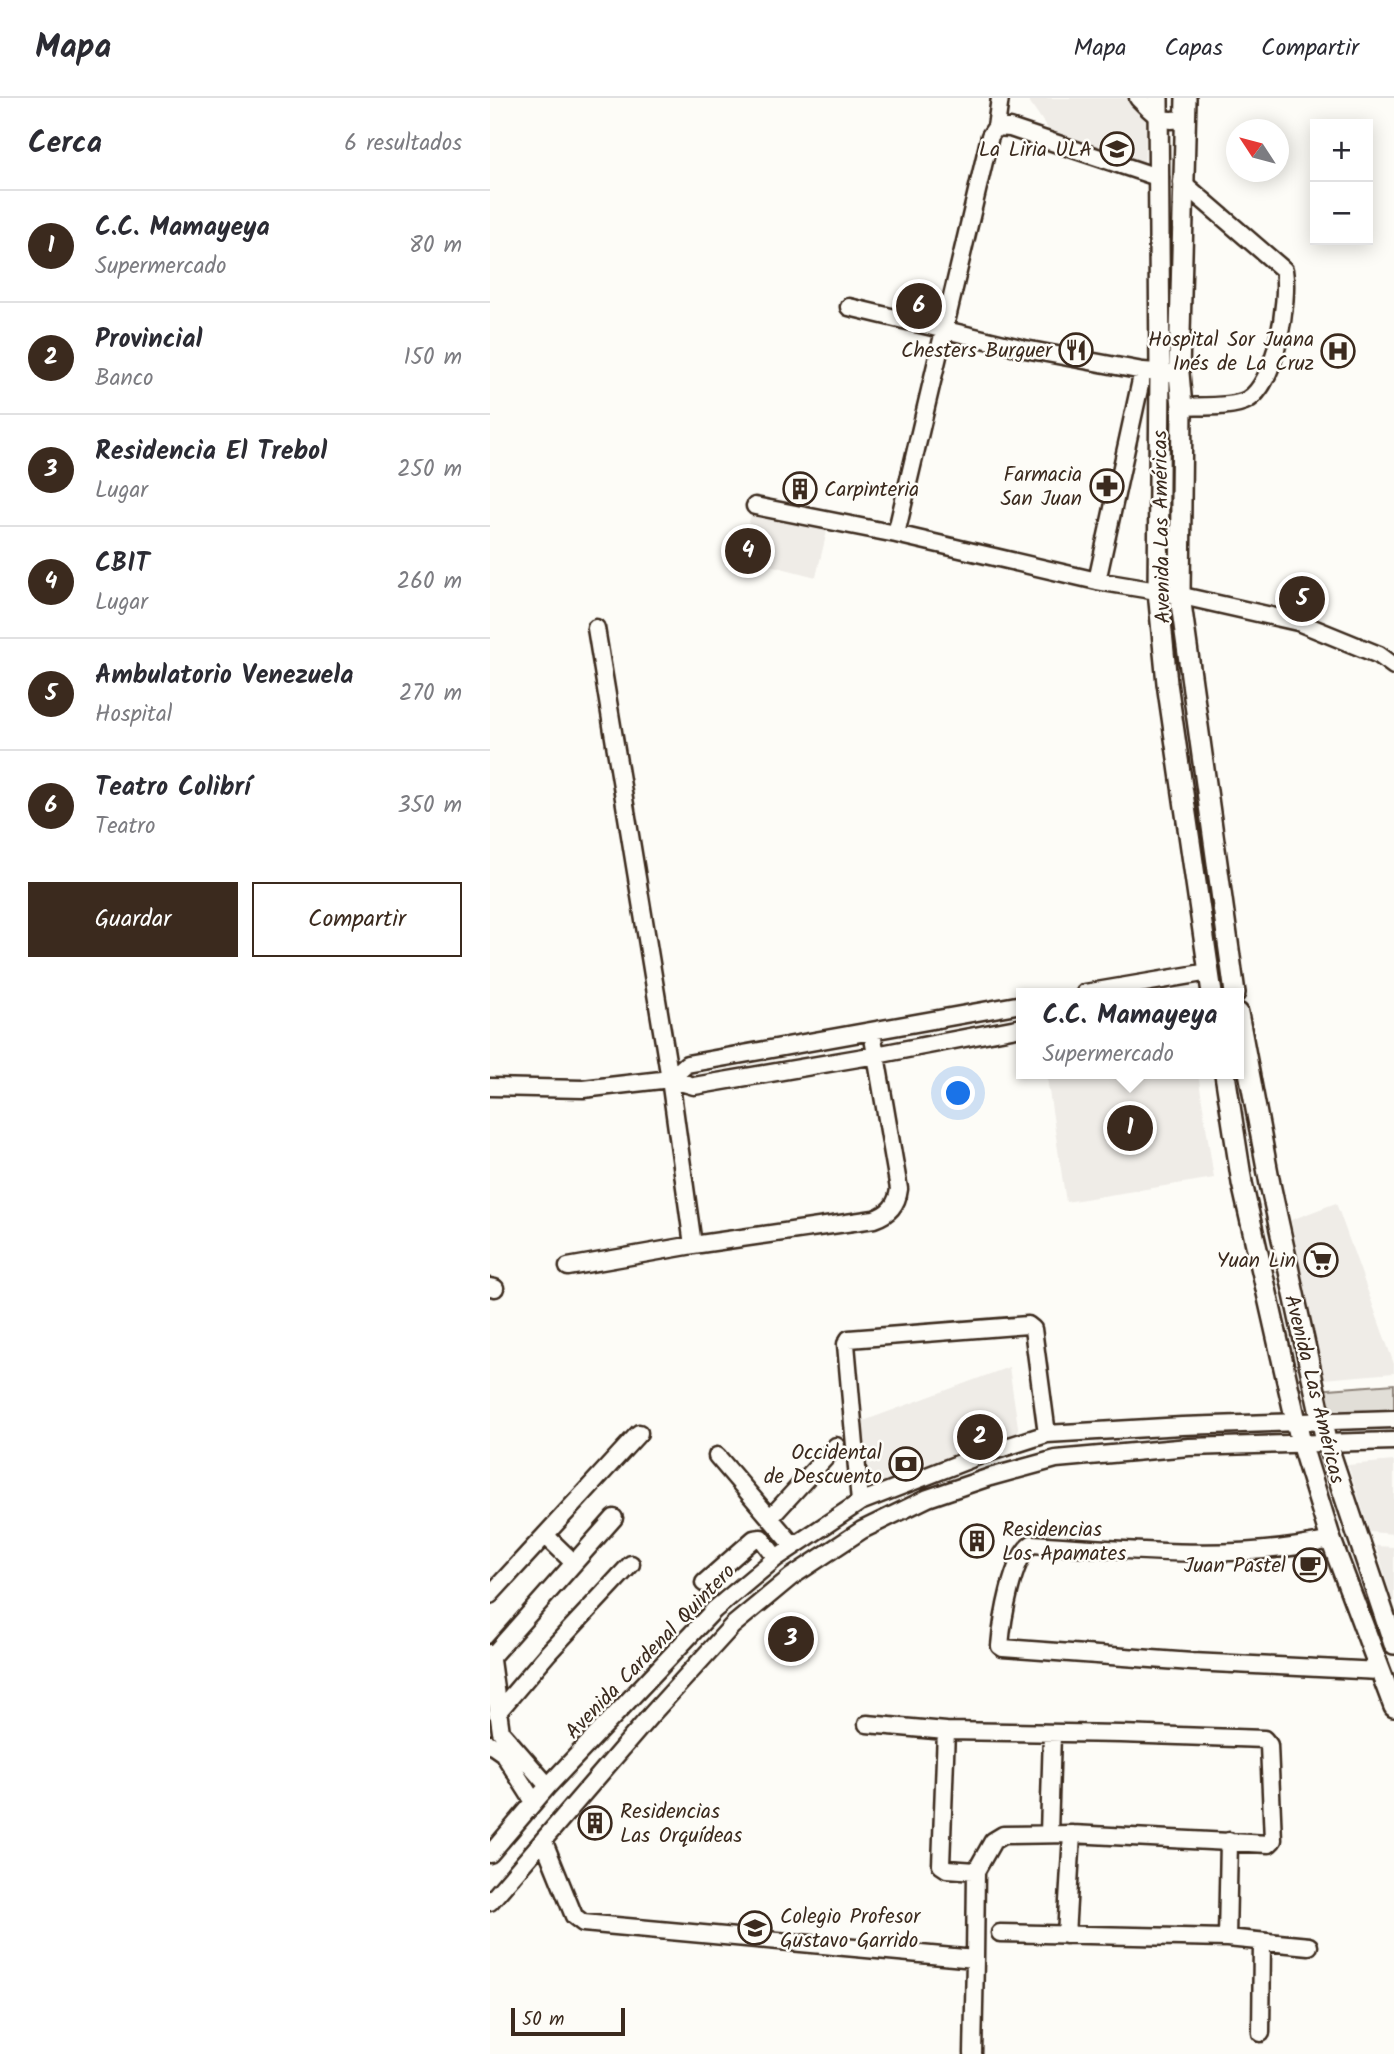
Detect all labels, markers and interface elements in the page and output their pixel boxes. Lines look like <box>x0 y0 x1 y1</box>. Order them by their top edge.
text: Mapa <box>35 22 111 75</box>
text: Mapa <box>1074 29 1126 68</box>
text: Capas <box>1164 29 1223 68</box>
text: Compartir <box>1261 29 1359 68</box>
north arrow <box>1226 119 1289 182</box>
map controls <box>1310 119 1373 245</box>
button: + <box>1310 119 1373 182</box>
text: Cerca <box>28 120 102 168</box>
text: 6 resultados <box>344 126 462 162</box>
school or university icon: La Liria ULA <box>1098 130 1136 168</box>
place label: La Liria ULA <box>979 134 1092 167</box>
button: − <box>1310 182 1373 245</box>
text: C.C. Mamayeya <box>95 207 270 249</box>
text: 1 <box>48 228 54 264</box>
text: 80 m <box>409 228 462 264</box>
text: Supermercado <box>95 249 226 285</box>
pin: 6 <box>896 280 942 332</box>
text: Provincial <box>95 319 202 361</box>
place label: Hospital Sor Juana Inés de La Cruz <box>1148 324 1314 381</box>
restaurant icon: Chesters Burguer <box>1057 331 1095 369</box>
hospital icon: Hospital Sor Juana Inés de La Cruz <box>1319 332 1357 370</box>
place label: Chesters Burguer <box>901 335 1053 368</box>
text: 2 <box>44 340 58 376</box>
text: 150 m <box>403 340 462 376</box>
text: Banco <box>95 361 153 397</box>
street label: Avenida Las Américas <box>1144 430 1181 624</box>
text: Residencia El Trebol <box>95 431 327 473</box>
text: 3 <box>45 452 57 488</box>
text: 250 m <box>397 452 462 488</box>
place label: Farmacia San Juan <box>1000 459 1082 516</box>
pharmacy icon: Farmacia San Juan <box>1088 467 1126 505</box>
building icon: Carpinteria <box>781 470 819 508</box>
text: Lugar <box>95 473 148 509</box>
place label: Carpinteria <box>824 474 919 507</box>
pin: 4 <box>725 525 771 577</box>
text: CBIT <box>95 543 149 585</box>
text: 4 <box>45 564 57 600</box>
text: 260 m <box>397 564 462 600</box>
pin: 5 <box>1279 573 1325 625</box>
text: Lugar <box>95 585 148 621</box>
text: Ambulatorio Venezuela <box>95 655 353 697</box>
text: 5 <box>45 676 57 712</box>
text: 270 m <box>399 676 462 712</box>
text: Hospital <box>95 697 172 733</box>
text: Teatro Colibrí <box>95 767 251 809</box>
text: 6 <box>45 788 57 824</box>
text: 350 m <box>397 788 462 824</box>
text: Teatro <box>95 809 155 845</box>
button: Guardar <box>28 882 238 957</box>
button: Compartir <box>252 882 462 957</box>
popup <box>1016 988 1244 1079</box>
text: C.C. Mamayeya <box>1043 995 1217 1037</box>
text: Supermercado <box>1043 1037 1174 1073</box>
your location <box>941 1076 975 1110</box>
pin: 1 <box>1107 1102 1153 1154</box>
supermarket icon: Yuan Lin <box>1302 1241 1340 1279</box>
place label: Yuan Lin <box>1217 1245 1296 1278</box>
street label: Avenida Las Américas <box>1274 1292 1353 1487</box>
pin: 2 <box>957 1411 1003 1463</box>
place label: Occidental de Descuento <box>764 1437 882 1494</box>
bank icon: Occidental de Descuento <box>887 1445 925 1483</box>
place label: Residencias Los Apamates <box>1002 1514 1126 1571</box>
building icon: Residencias Los Apamates <box>958 1522 996 1560</box>
cafe icon: Juan Pastel <box>1291 1546 1329 1584</box>
place label: Juan Pastel <box>1184 1550 1286 1583</box>
street label: Avenida Cardenal Quintero <box>558 1557 744 1748</box>
pin: 3 <box>768 1613 814 1665</box>
place label: Residencias Las Orquídeas <box>620 1796 742 1853</box>
building icon: Residencias Las Orquídeas <box>576 1804 614 1842</box>
place label: Colegio Profesor Gustavo Garrido <box>780 1901 921 1958</box>
school or university icon: Colegio Profesor Gustavo Garrido <box>736 1909 774 1947</box>
scale bar <box>511 2005 625 2037</box>
text: 50 m <box>522 2005 564 2035</box>

